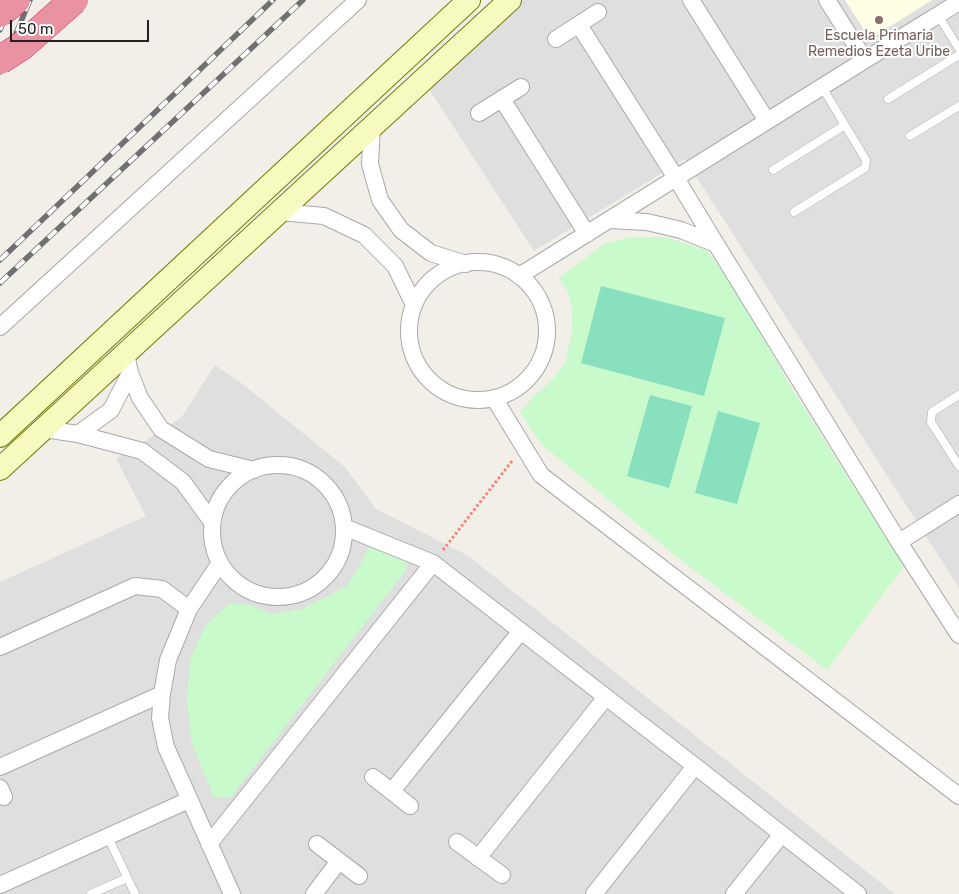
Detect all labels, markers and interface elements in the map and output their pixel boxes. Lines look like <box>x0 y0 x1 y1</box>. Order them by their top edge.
scale bar <box>12 10 151 42</box>
marker: Escuela Primaria Remedios Ezeta Uribe <box>873 14 885 26</box>
text: 50 m <box>18 20 53 38</box>
place label: Escuela Primaria Remedios Ezeta Uribe <box>808 28 950 60</box>

